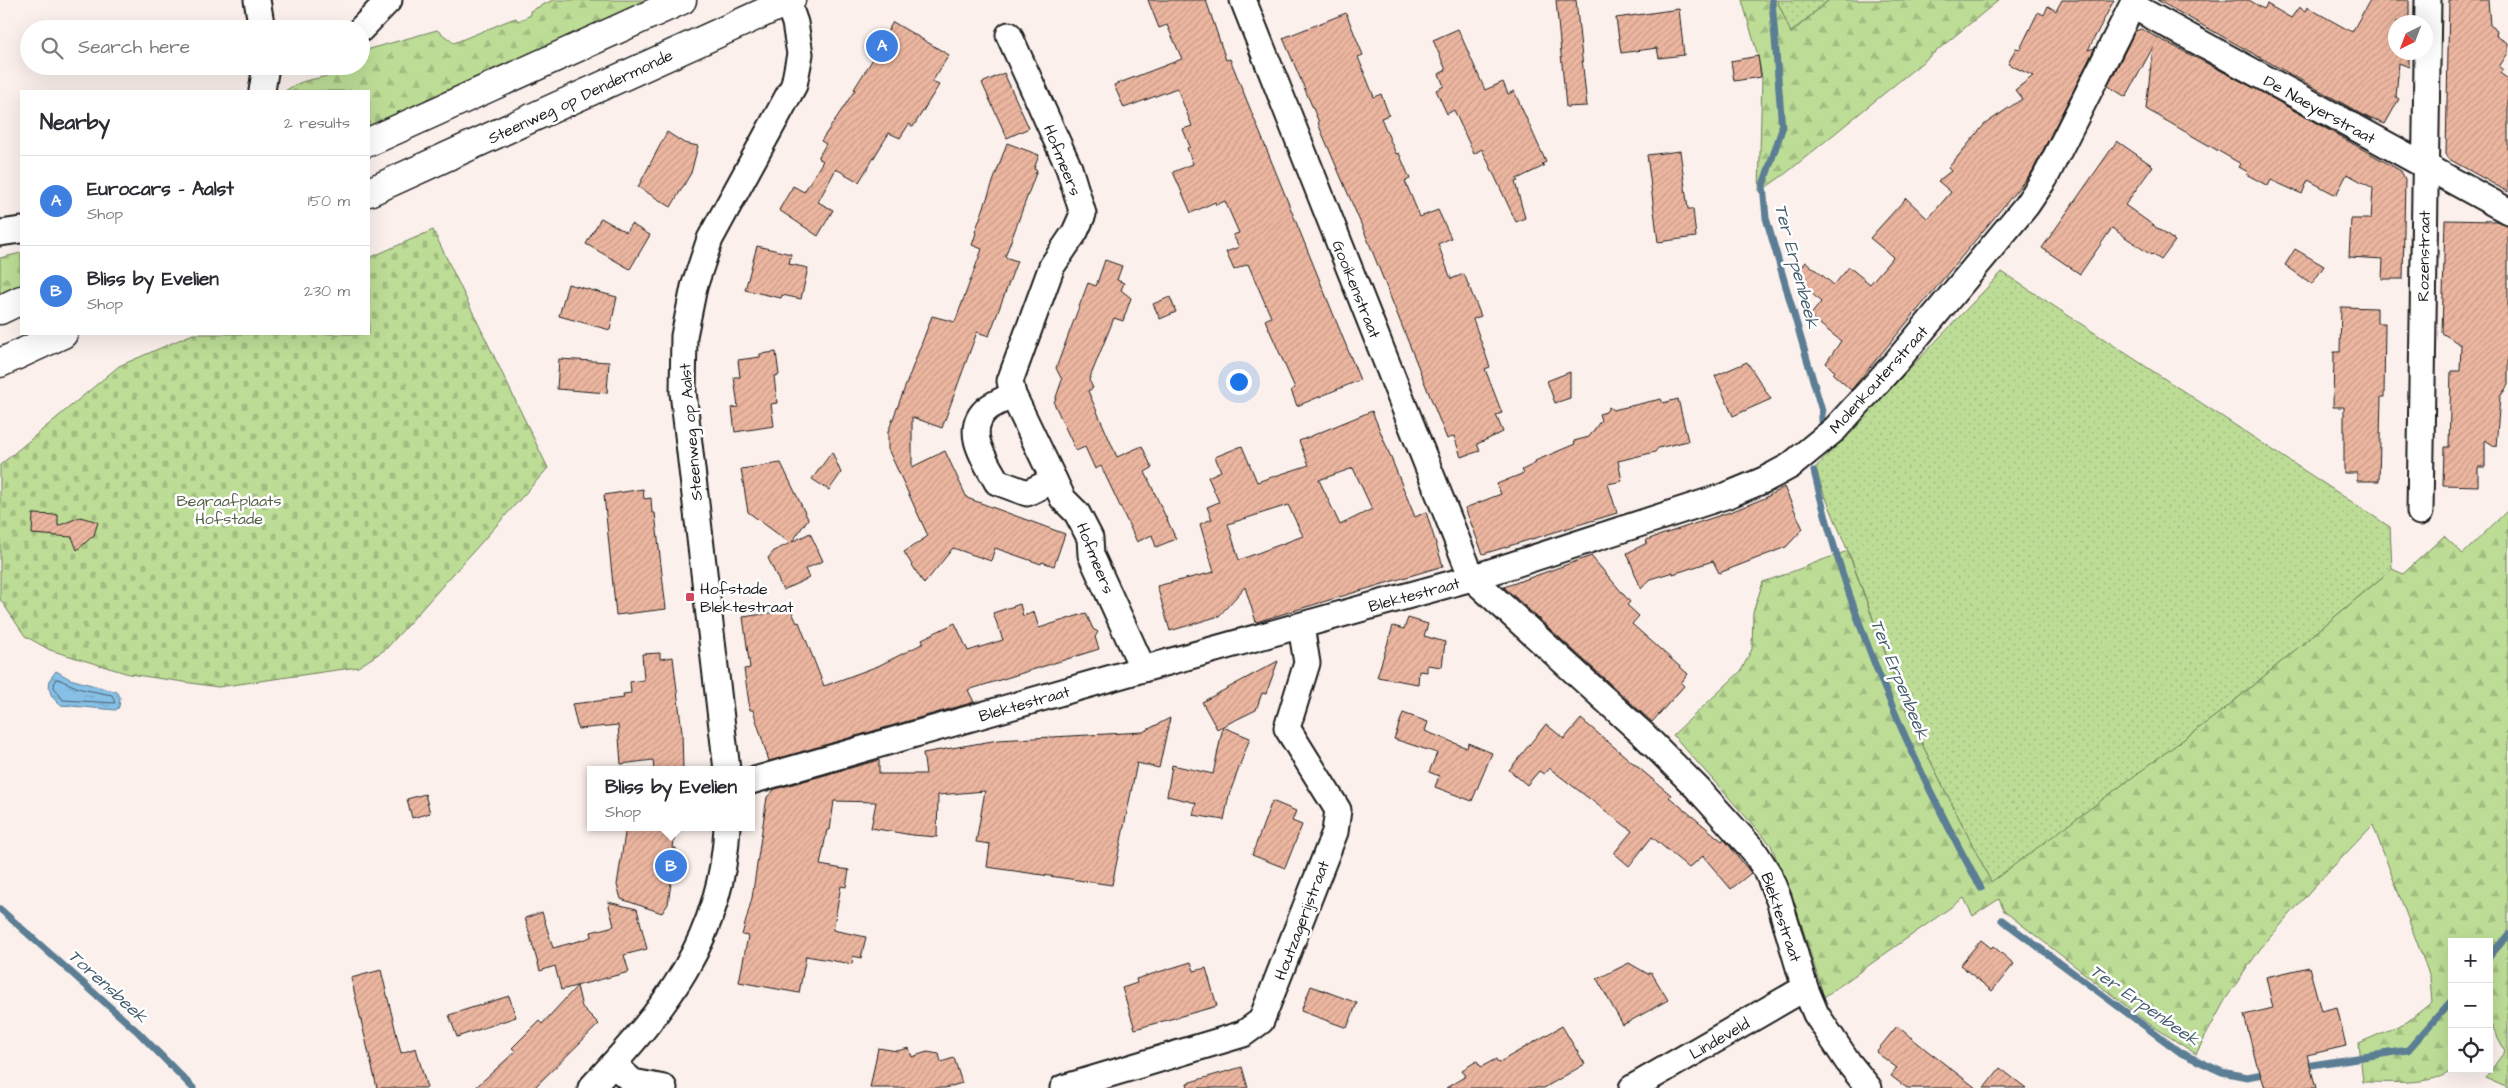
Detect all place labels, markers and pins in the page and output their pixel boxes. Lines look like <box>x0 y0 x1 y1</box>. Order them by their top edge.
pin: A <box>866 27 898 65</box>
place label: Hofstade Blektestraat <box>700 578 794 618</box>
marker: Hofstade Blektestraat <box>684 591 696 603</box>
pin: B <box>655 847 687 885</box>

